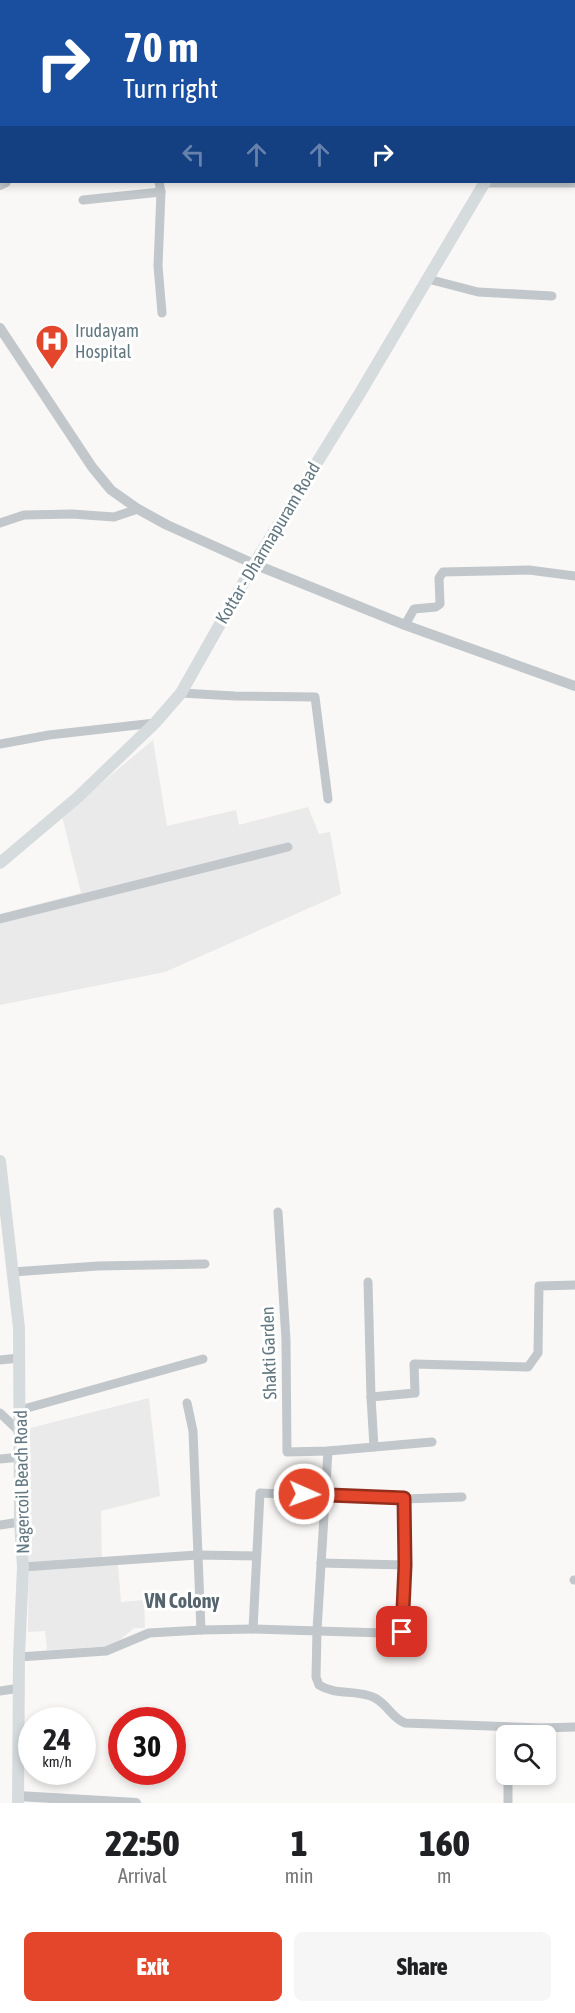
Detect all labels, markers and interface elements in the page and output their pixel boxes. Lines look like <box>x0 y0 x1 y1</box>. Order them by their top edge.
text: 70 m <box>123 23 198 71</box>
icon: right <box>24 24 102 102</box>
text: Turn right <box>123 73 218 104</box>
icon: left <box>177 138 210 171</box>
icon: ahead <box>240 138 273 171</box>
icon: ahead <box>303 138 336 171</box>
icon: right <box>366 138 399 171</box>
place label: Irudayam Hospital <box>75 320 139 362</box>
hospital icon: Irudayam Hospital <box>34 323 70 370</box>
street label: Kottar - Dharmapuram Road <box>211 458 324 627</box>
street label: Shakti Garden <box>256 1306 281 1400</box>
street label: Nagercoil Beach Road <box>10 1410 33 1554</box>
position arrow <box>272 1462 336 1526</box>
district label: VN Colony <box>143 1589 220 1612</box>
pin <box>376 1606 427 1657</box>
icon: arrive <box>385 1615 418 1648</box>
speed limit sign: 30 <box>108 1707 186 1785</box>
text: 24 <box>43 1722 71 1756</box>
map controls <box>496 1725 556 1785</box>
button: search <box>496 1725 556 1785</box>
text: km/h <box>42 1753 72 1770</box>
text: 22:50 <box>105 1822 179 1864</box>
text: 1 <box>291 1822 308 1864</box>
text: 160 <box>419 1822 470 1864</box>
text: Arrival <box>118 1864 167 1887</box>
text: min <box>285 1864 314 1887</box>
text: m <box>437 1864 451 1887</box>
button: Exit <box>24 1932 282 2001</box>
button: Share <box>294 1932 551 2001</box>

